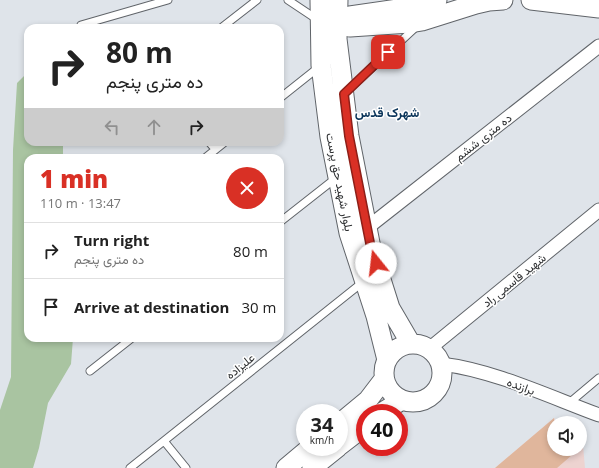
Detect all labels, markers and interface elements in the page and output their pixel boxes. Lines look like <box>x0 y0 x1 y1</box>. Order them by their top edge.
text: 80 m <box>106 33 173 71</box>
pin <box>371 35 405 69</box>
icon: right <box>40 40 92 92</box>
icon: arrive <box>377 41 399 63</box>
text: ده متری پنجم <box>106 69 203 93</box>
district label: شهرک قدس <box>355 103 419 121</box>
street label: ده متری ششم <box>451 109 515 165</box>
icon: left <box>101 116 123 138</box>
icon: ahead <box>143 116 165 138</box>
icon: right <box>185 116 207 138</box>
street label: بلوار شهید حق پرست <box>322 131 358 233</box>
text: 1 min <box>40 162 108 195</box>
button: close <box>226 167 268 209</box>
text: 110 m · 13:47 <box>40 194 121 212</box>
text: Turn right <box>74 230 149 250</box>
icon: right <box>40 240 62 262</box>
text: 80 m <box>233 241 268 261</box>
position arrow <box>355 242 397 284</box>
street label: شهید قاسمی راد <box>479 249 549 311</box>
text: ده متری پنجم <box>74 250 144 268</box>
icon: arrive <box>40 296 62 318</box>
text: Arrive at destination <box>74 297 229 317</box>
text: 30 m <box>241 297 276 317</box>
street label: علیزاده <box>222 349 258 383</box>
street label: برازنده <box>505 373 537 399</box>
speed limit sign: 40 <box>356 404 408 456</box>
text: 34 <box>311 411 333 438</box>
map controls <box>547 416 587 456</box>
button: sound <box>547 416 587 456</box>
text: km/h <box>310 433 334 447</box>

